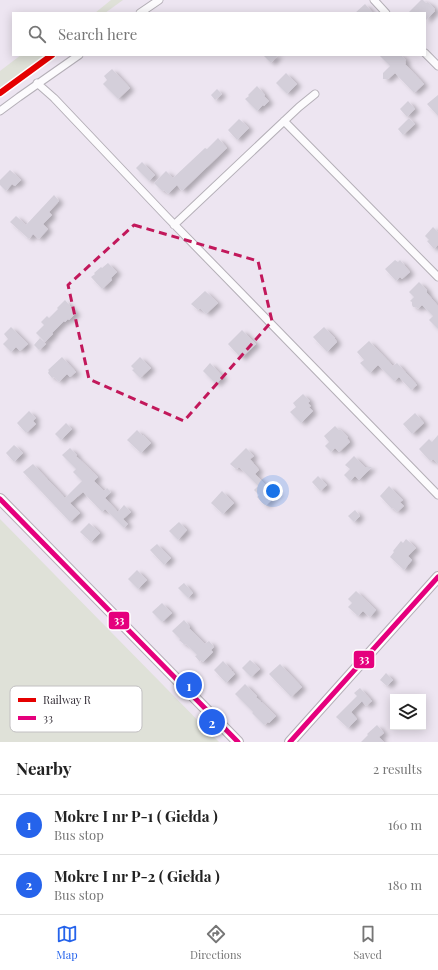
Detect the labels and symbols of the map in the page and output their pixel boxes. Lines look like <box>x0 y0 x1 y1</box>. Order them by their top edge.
your location <box>263 481 283 501</box>
line badge: 33 <box>108 611 130 630</box>
text: 33 <box>114 612 124 627</box>
line badge: 33 <box>353 650 375 669</box>
text: 33 <box>359 651 369 666</box>
pin: 1 <box>176 670 202 700</box>
legend <box>10 686 142 732</box>
text: Railway R <box>43 692 92 707</box>
pin: 2 <box>199 707 225 737</box>
text: 33 <box>43 710 53 725</box>

